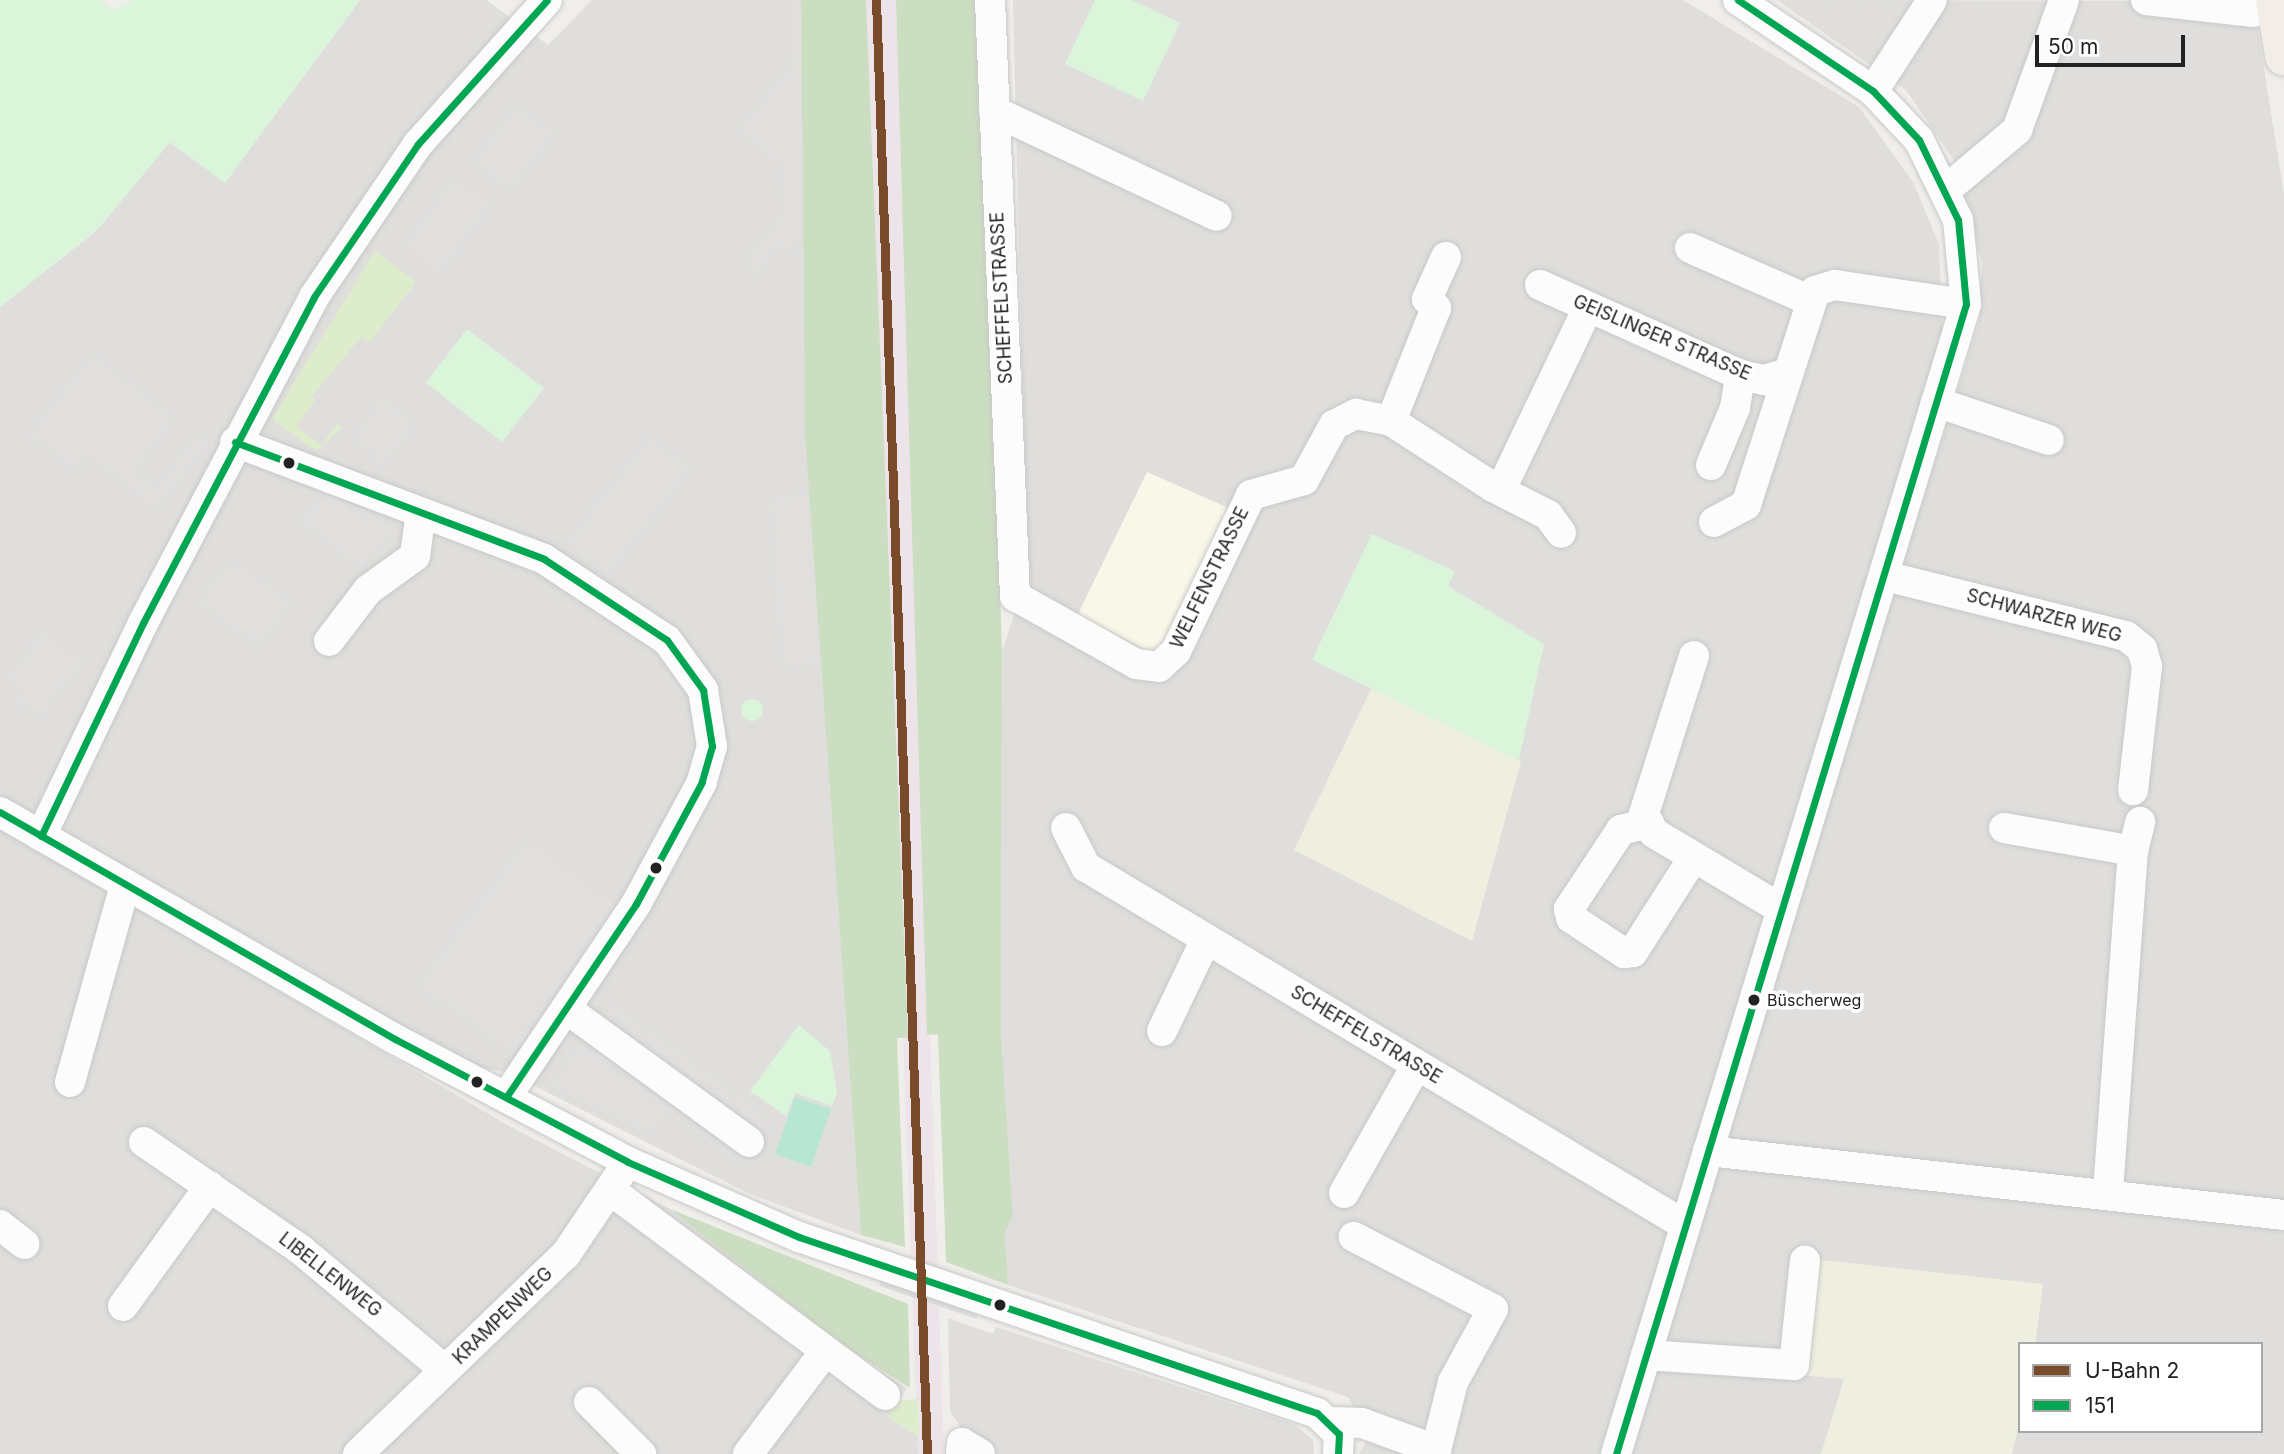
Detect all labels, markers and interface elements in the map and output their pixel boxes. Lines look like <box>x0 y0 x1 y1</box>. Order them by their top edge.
scale bar <box>2039 21 2190 65</box>
text: 50 m <box>2048 34 2098 59</box>
street label: SCHEFFELSTRASSE <box>987 211 1017 385</box>
street label: GEISLINGER STRASSE <box>1570 291 1754 385</box>
unlabelled marker <box>282 456 296 470</box>
street label: WELFENSTRASSE <box>1166 504 1254 652</box>
street label: SCHWARZER WEG <box>1964 585 2124 647</box>
unlabelled marker <box>649 861 663 875</box>
street label: SCHEFFELSTRASSE <box>1287 981 1445 1089</box>
place label: Büscherweg <box>1767 990 1861 1010</box>
marker: Büscherweg <box>1747 993 1761 1007</box>
unlabelled marker <box>470 1075 484 1089</box>
street label: LIBELLENWEG <box>274 1228 386 1322</box>
street label: KRAMPENWEG <box>449 1263 557 1369</box>
unlabelled marker <box>993 1298 1007 1312</box>
legend <box>2018 1342 2263 1433</box>
text: U-Bahn 2 <box>2085 1358 2179 1383</box>
text: 151 <box>2085 1393 2115 1418</box>

